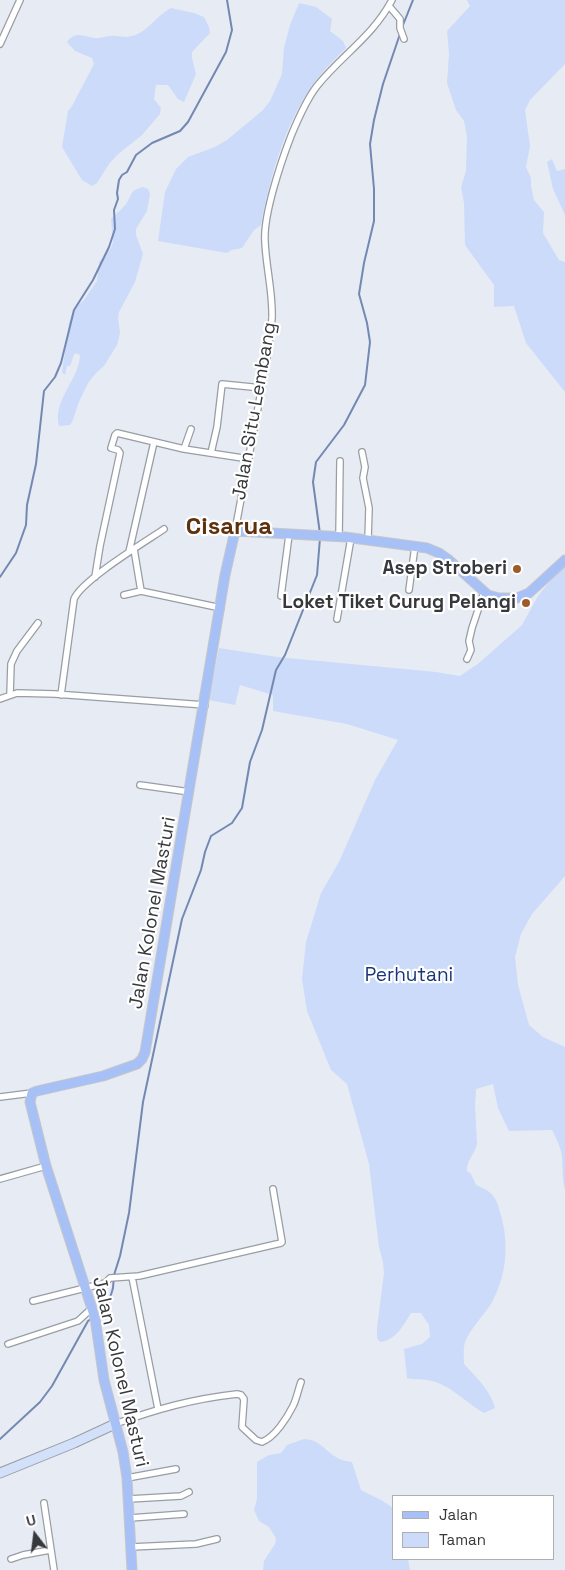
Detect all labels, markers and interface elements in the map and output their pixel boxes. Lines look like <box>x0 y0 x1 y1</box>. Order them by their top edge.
street label: Jalan Situ Lembang <box>228 320 282 502</box>
district label: Cisarua <box>186 513 272 541</box>
place label: Asep Stroberi <box>382 558 507 580</box>
marker: Asep Stroberi <box>511 563 523 575</box>
place label: Loket Tiket Curug Pelangi <box>282 592 516 614</box>
marker: Loket Tiket Curug Pelangi <box>520 597 532 609</box>
street label: Jalan Kolonel Masturi <box>125 815 181 1011</box>
park label: Perhutani <box>365 965 453 987</box>
street label: Jalan Kolonel Masturi <box>87 1274 153 1470</box>
legend <box>392 1495 555 1560</box>
text: Jalan <box>439 1505 478 1524</box>
north arrow <box>10 1510 60 1560</box>
text: U <box>24 1511 38 1530</box>
text: Taman <box>439 1530 486 1549</box>

